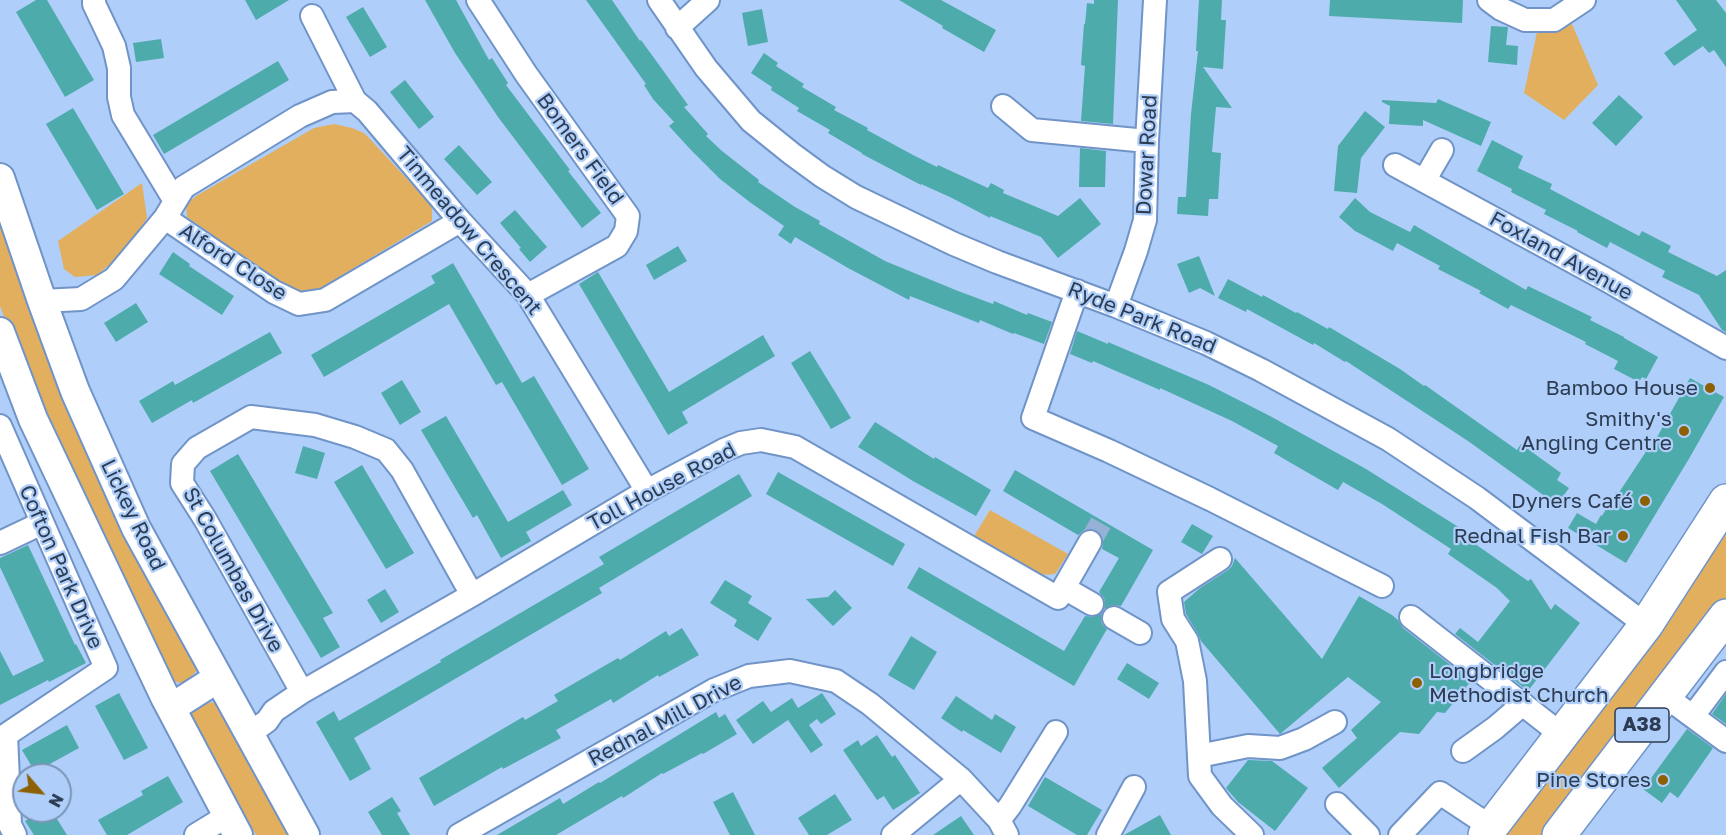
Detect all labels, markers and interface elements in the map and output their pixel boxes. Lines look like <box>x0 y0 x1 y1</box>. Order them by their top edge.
street label: Bomers Field <box>531 88 629 210</box>
street label: Dowar Road <box>1131 94 1163 216</box>
street label: Tinmeadow Crescent <box>391 142 547 320</box>
street label: Foxland Avenue <box>1485 206 1637 306</box>
street label: Alford Close <box>175 218 291 306</box>
street label: Ryde Park Road <box>1064 277 1220 359</box>
place label: Bamboo House <box>1546 375 1698 401</box>
marker: Bamboo House <box>1703 381 1717 395</box>
place label: Smithy's Angling Centre <box>1521 406 1672 456</box>
marker: Smithy's Angling Centre <box>1677 424 1691 438</box>
street label: Toll House Road <box>584 437 740 537</box>
street label: Lickey Road <box>95 455 171 575</box>
street label: Cofton Park Drive <box>14 481 108 653</box>
street label: St Columbas Drive <box>177 483 289 657</box>
place label: Dyners Café <box>1511 488 1633 514</box>
marker: Dyners Café <box>1638 494 1652 508</box>
place label: Rednal Fish Bar <box>1454 523 1611 549</box>
marker: Rednal Fish Bar <box>1616 529 1630 543</box>
place label: Longbridge Methodist Church <box>1429 658 1609 708</box>
street label: Rednal Mill Drive <box>584 670 746 772</box>
marker: Longbridge Methodist Church <box>1410 676 1424 690</box>
road number: A38 <box>1615 708 1669 742</box>
north arrow <box>12 763 72 823</box>
place label: Pine Stores <box>1536 767 1651 793</box>
marker: Pine Stores <box>1656 773 1670 787</box>
text: N <box>44 790 68 811</box>

